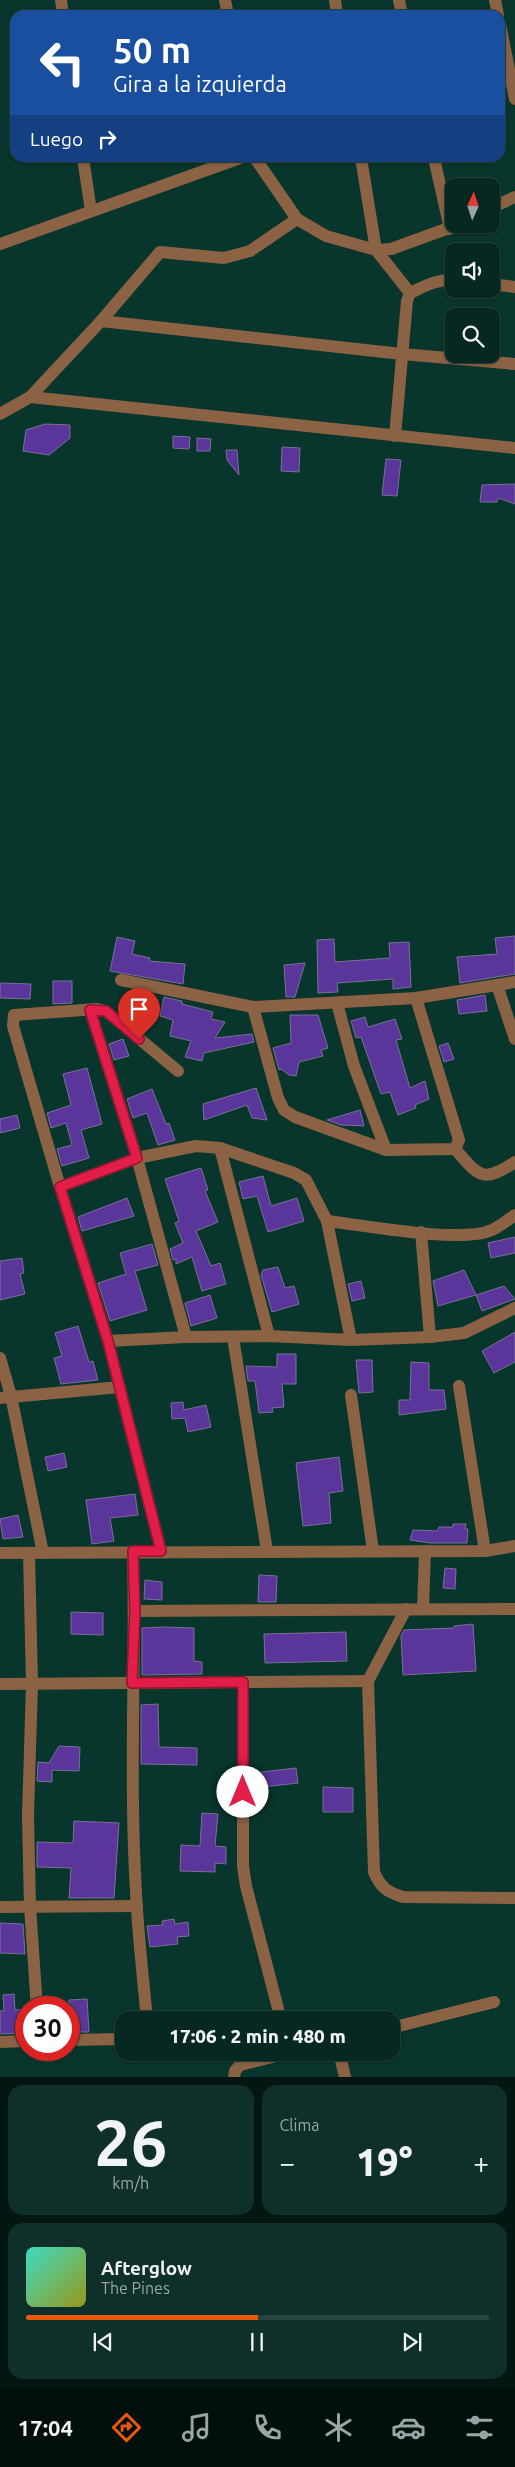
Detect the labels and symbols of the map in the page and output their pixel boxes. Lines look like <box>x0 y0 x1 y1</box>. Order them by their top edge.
north arrow <box>445 178 500 232</box>
pin <box>118 988 160 1039</box>
position arrow <box>216 1765 268 1817</box>
speed limit sign: 30 <box>15 1996 80 2061</box>

